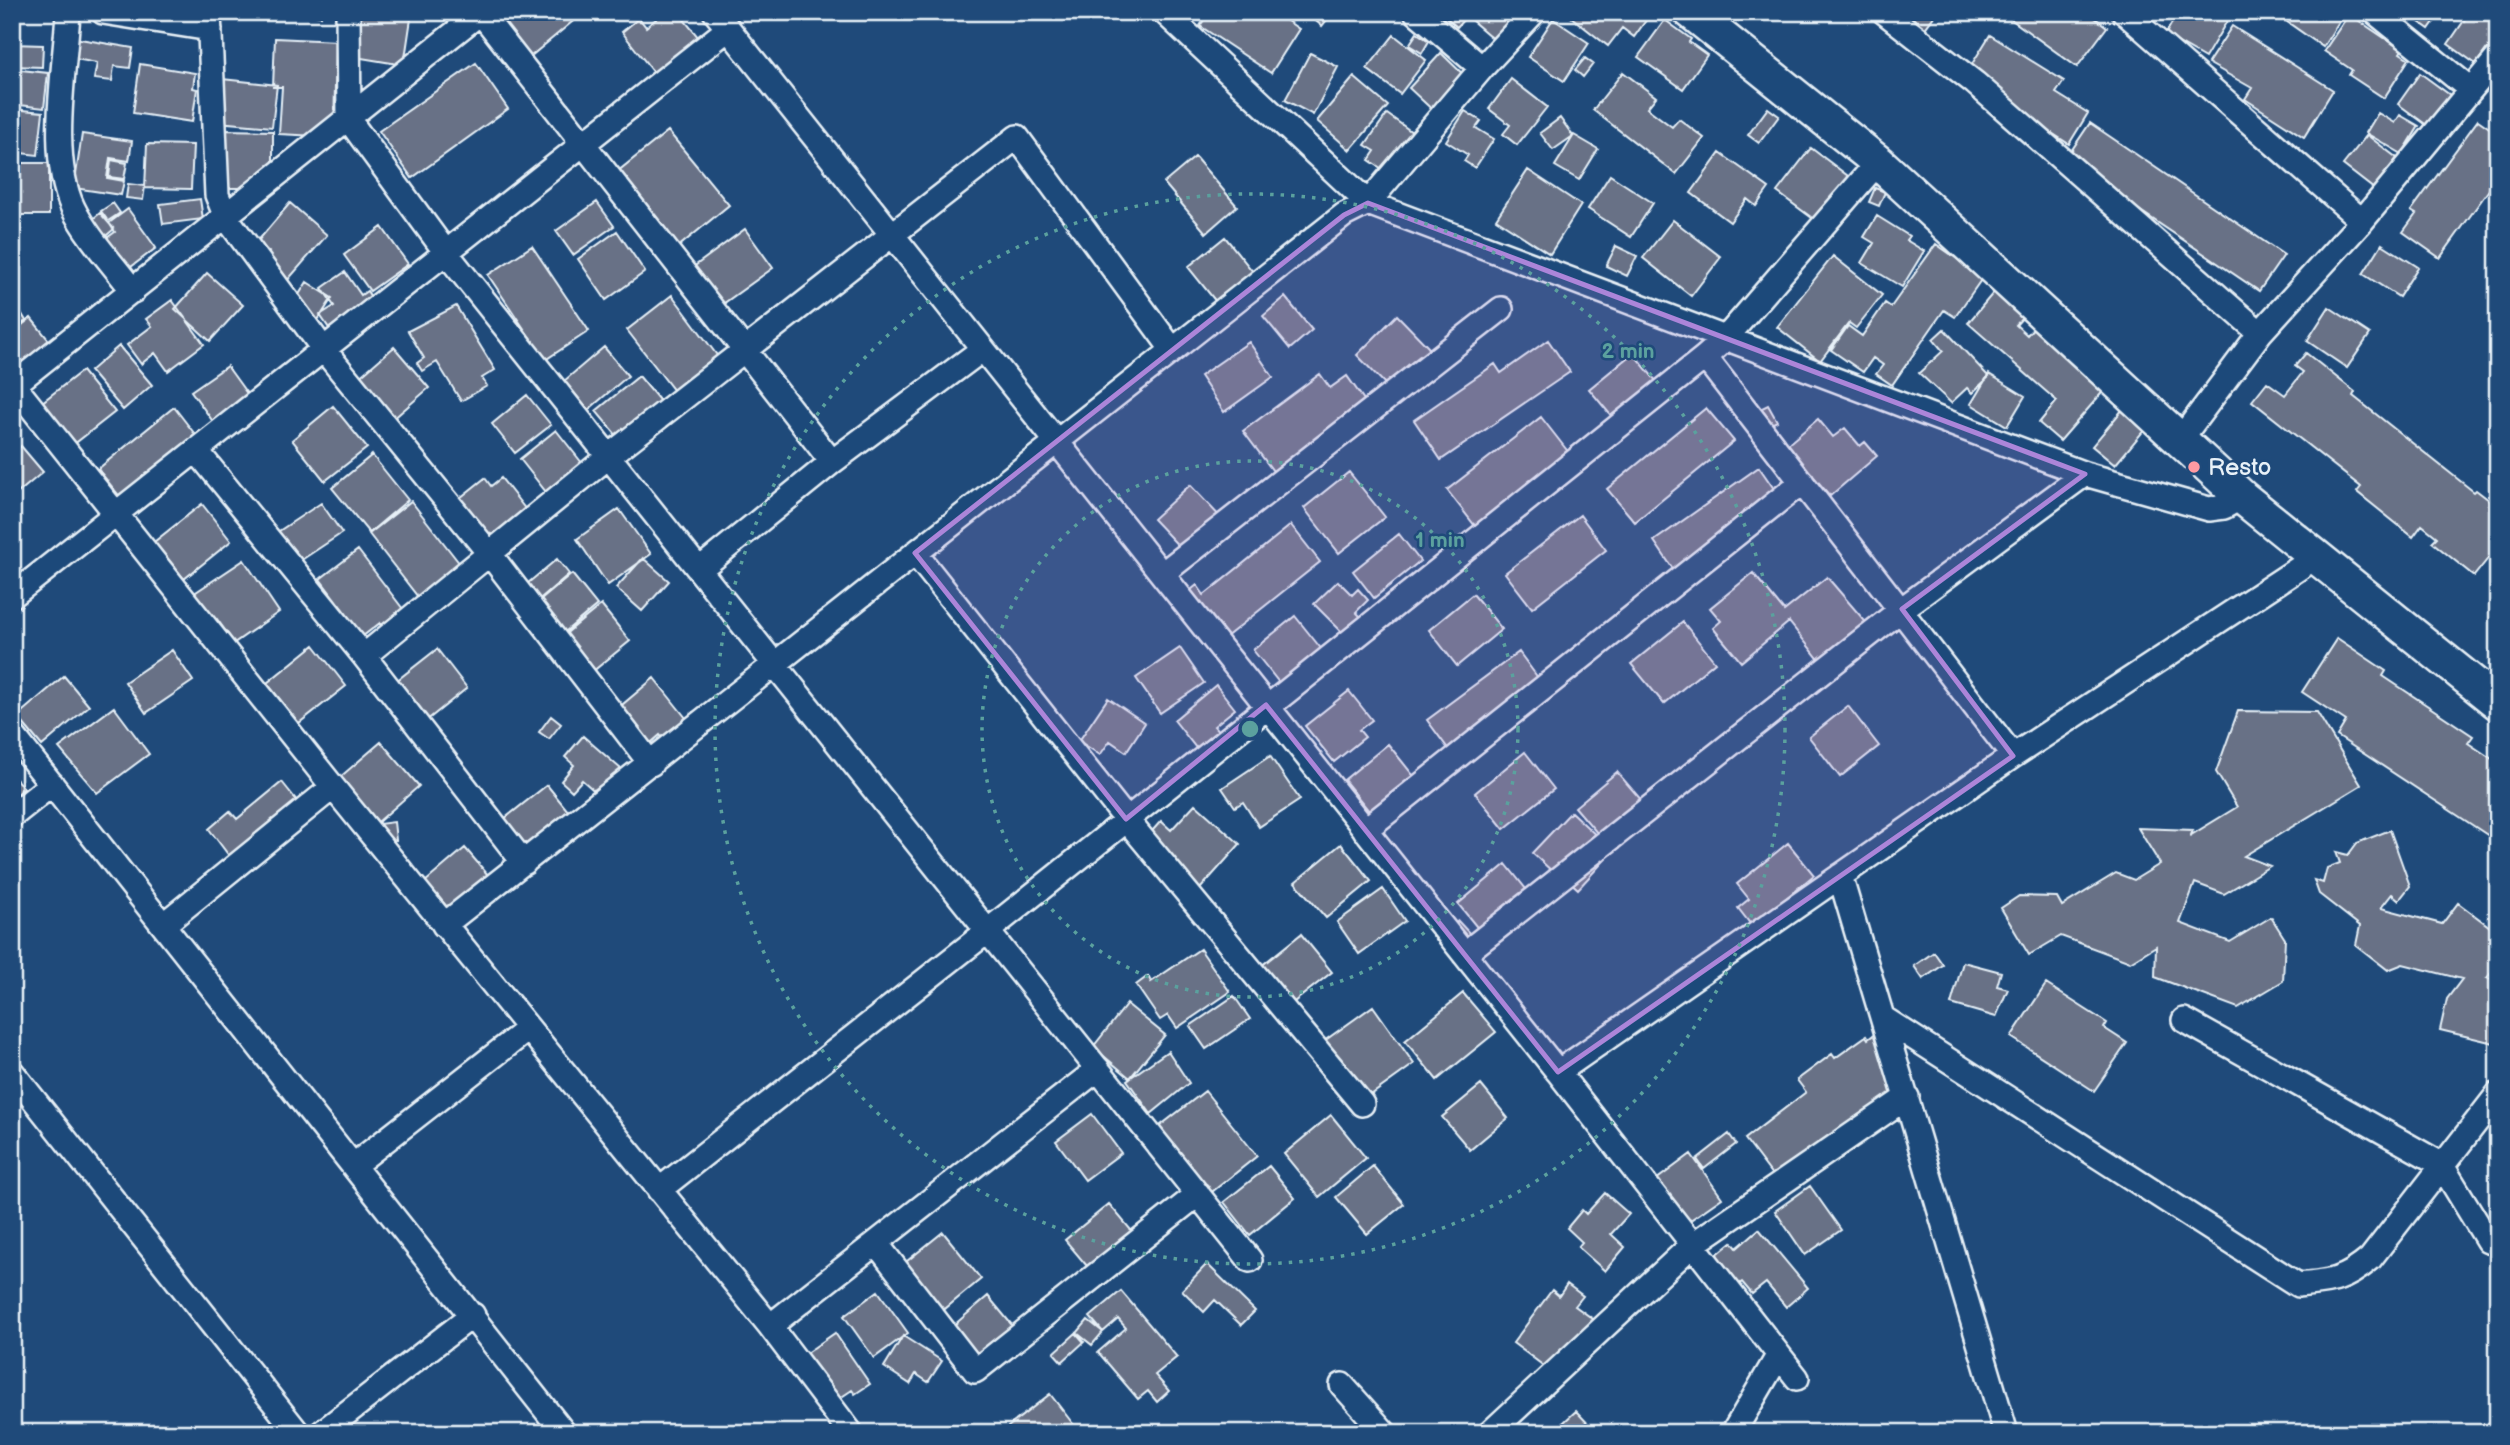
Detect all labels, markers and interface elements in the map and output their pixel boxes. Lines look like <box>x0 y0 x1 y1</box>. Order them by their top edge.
text: 2 min <box>1601 339 1655 364</box>
place label: Resto <box>2208 453 2271 482</box>
marker: Resto <box>2186 459 2202 475</box>
text: 1 min <box>1415 528 1465 553</box>
centre of rings <box>1238 717 1262 741</box>

